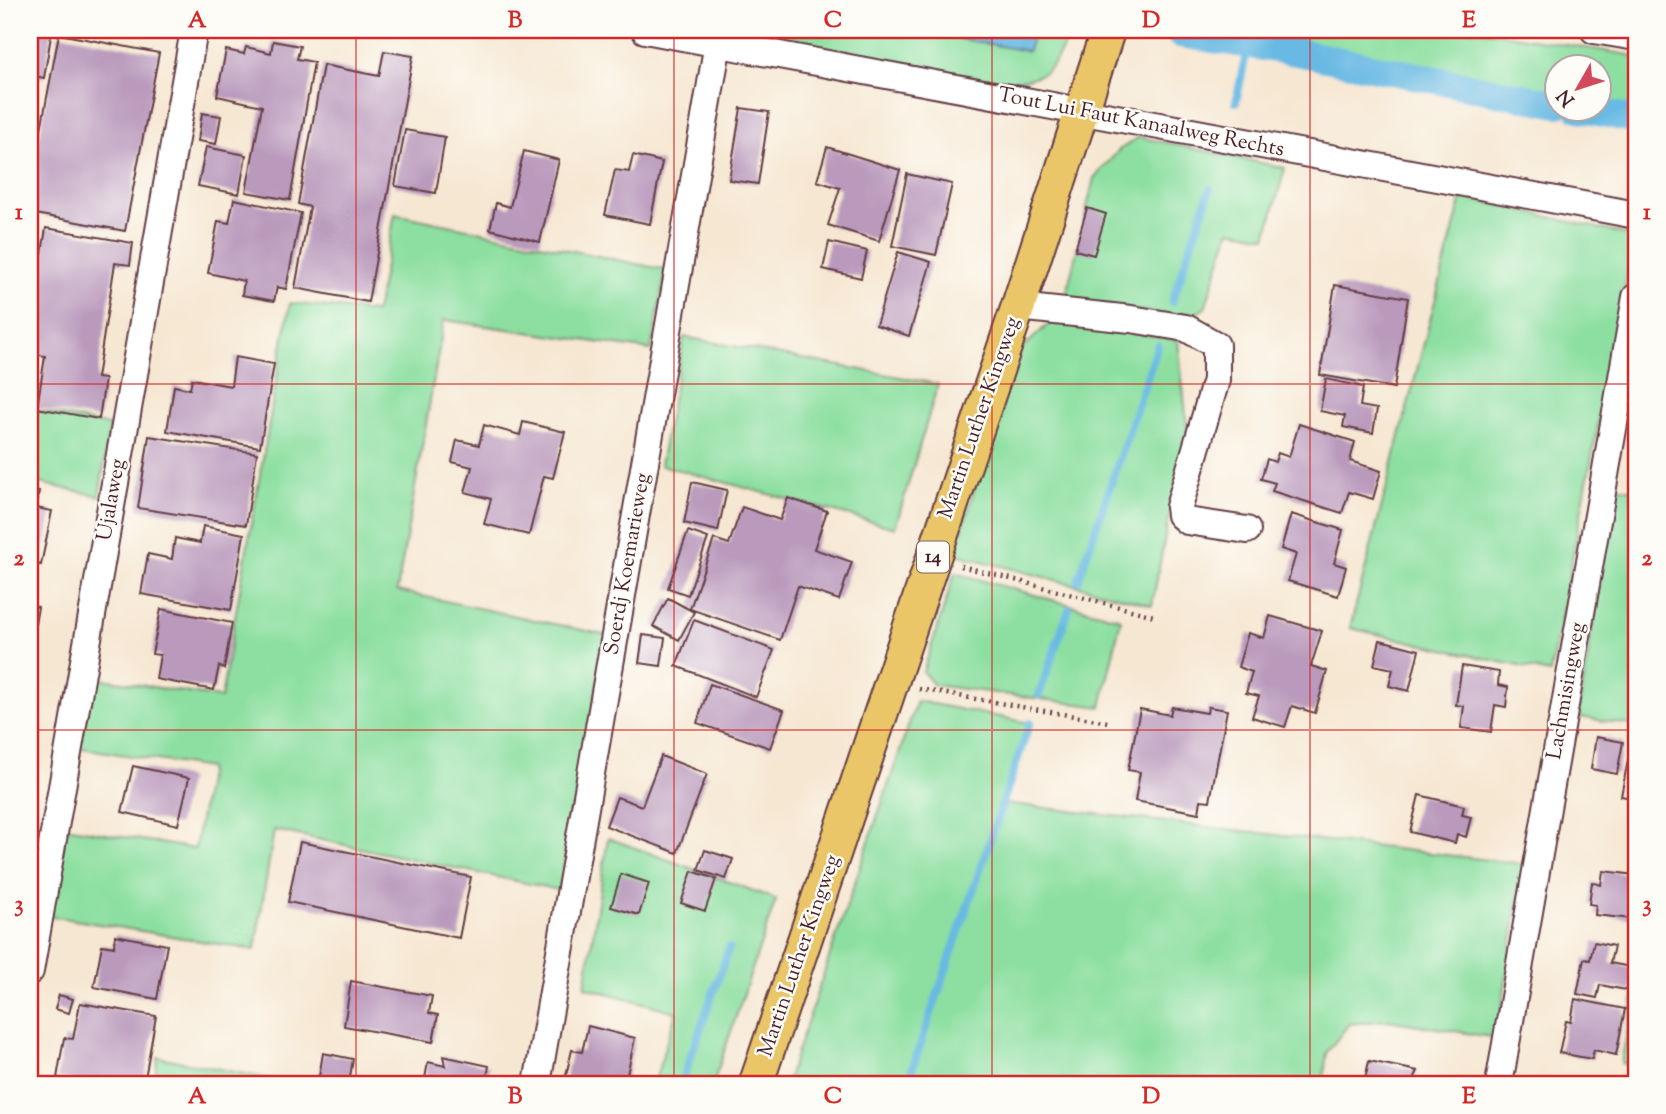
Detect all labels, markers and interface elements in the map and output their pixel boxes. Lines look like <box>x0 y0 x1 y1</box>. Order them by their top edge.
text: A <box>188 5 207 38</box>
text: B <box>508 5 523 38</box>
text: C <box>824 5 842 38</box>
text: D <box>1142 5 1160 38</box>
text: E <box>1462 5 1476 38</box>
north arrow <box>1544 52 1614 122</box>
street label: Tout Lui Faut Kanaalweg Rechts <box>995 81 1287 165</box>
text: N <box>1551 83 1582 112</box>
text: 1 <box>15 197 23 230</box>
text: 1 <box>1643 197 1651 230</box>
street label: Martin Luther Kingweg <box>931 313 1029 523</box>
street label: Ujalaweg <box>90 456 134 544</box>
street label: Soerdj Koemarieweg <box>597 471 659 657</box>
road number: 14 <box>917 542 949 572</box>
text: 2 <box>14 543 25 576</box>
text: 2 <box>1642 543 1653 576</box>
street label: Lachmisingweg <box>1540 620 1594 762</box>
street label: Martin Luther Kingweg <box>751 851 849 1061</box>
text: 3 <box>14 889 24 922</box>
text: 3 <box>1642 889 1652 922</box>
text: A <box>188 1081 207 1114</box>
text: B <box>508 1081 523 1114</box>
text: C <box>824 1081 842 1114</box>
text: D <box>1142 1081 1160 1114</box>
text: E <box>1462 1081 1476 1114</box>

